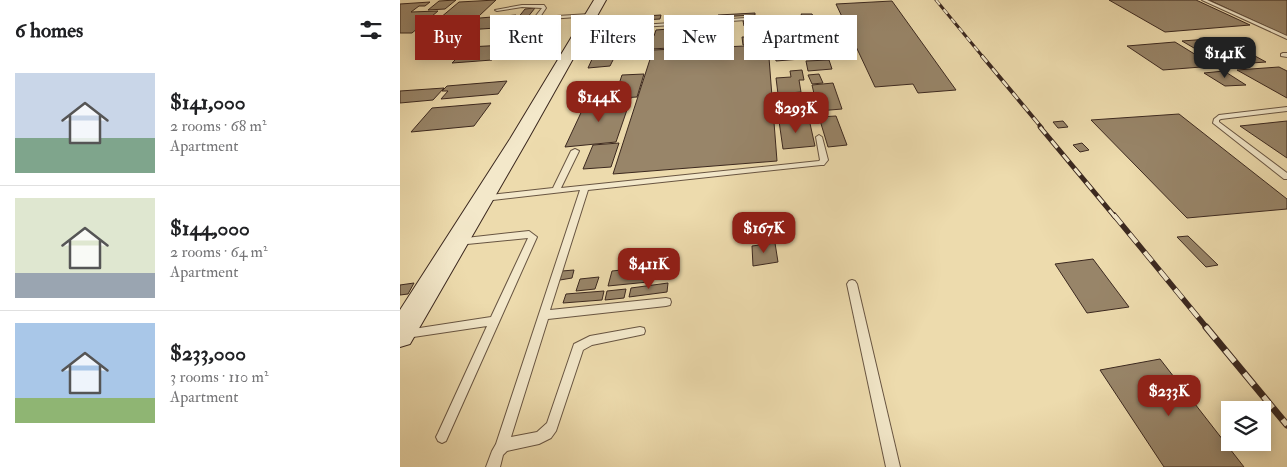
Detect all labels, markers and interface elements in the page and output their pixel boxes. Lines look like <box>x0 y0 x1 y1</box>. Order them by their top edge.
chip: Buy <box>415 15 480 60</box>
chip: Rent <box>490 15 561 60</box>
chip: Filters <box>571 15 654 60</box>
chip: New <box>664 15 734 60</box>
chip: Apartment <box>744 15 857 60</box>
icon: filters <box>357 16 385 44</box>
text: 6 homes <box>15 17 83 44</box>
pin: $141K <box>1190 36 1260 79</box>
text: $141K <box>1205 43 1245 63</box>
pin: $144K <box>564 80 634 123</box>
text: $144K <box>577 87 621 107</box>
text: $141,000 <box>170 89 246 116</box>
pin: $293K <box>761 92 831 134</box>
icon: home <box>55 93 115 153</box>
text: $293K <box>775 98 817 118</box>
text: 2 rooms · 68 m² <box>170 116 266 136</box>
text: Apartment <box>170 136 238 156</box>
pin: $167K <box>729 212 799 254</box>
text: $144,000 <box>170 215 250 242</box>
icon: home <box>55 218 115 278</box>
text: $167K <box>743 218 785 238</box>
text: 2 rooms · 64 m² <box>170 242 268 262</box>
pin: $411K <box>614 248 684 290</box>
text: $411K <box>629 254 669 274</box>
text: Apartment <box>170 262 238 282</box>
text: $233,000 <box>170 340 246 367</box>
icon: home <box>55 343 115 403</box>
text: 3 rooms · 110 m² <box>170 367 268 387</box>
pin: $233K <box>1134 374 1204 417</box>
text: $233K <box>1149 381 1189 401</box>
text: Apartment <box>170 387 238 407</box>
map controls <box>1221 401 1271 451</box>
button: layers <box>1221 401 1271 451</box>

